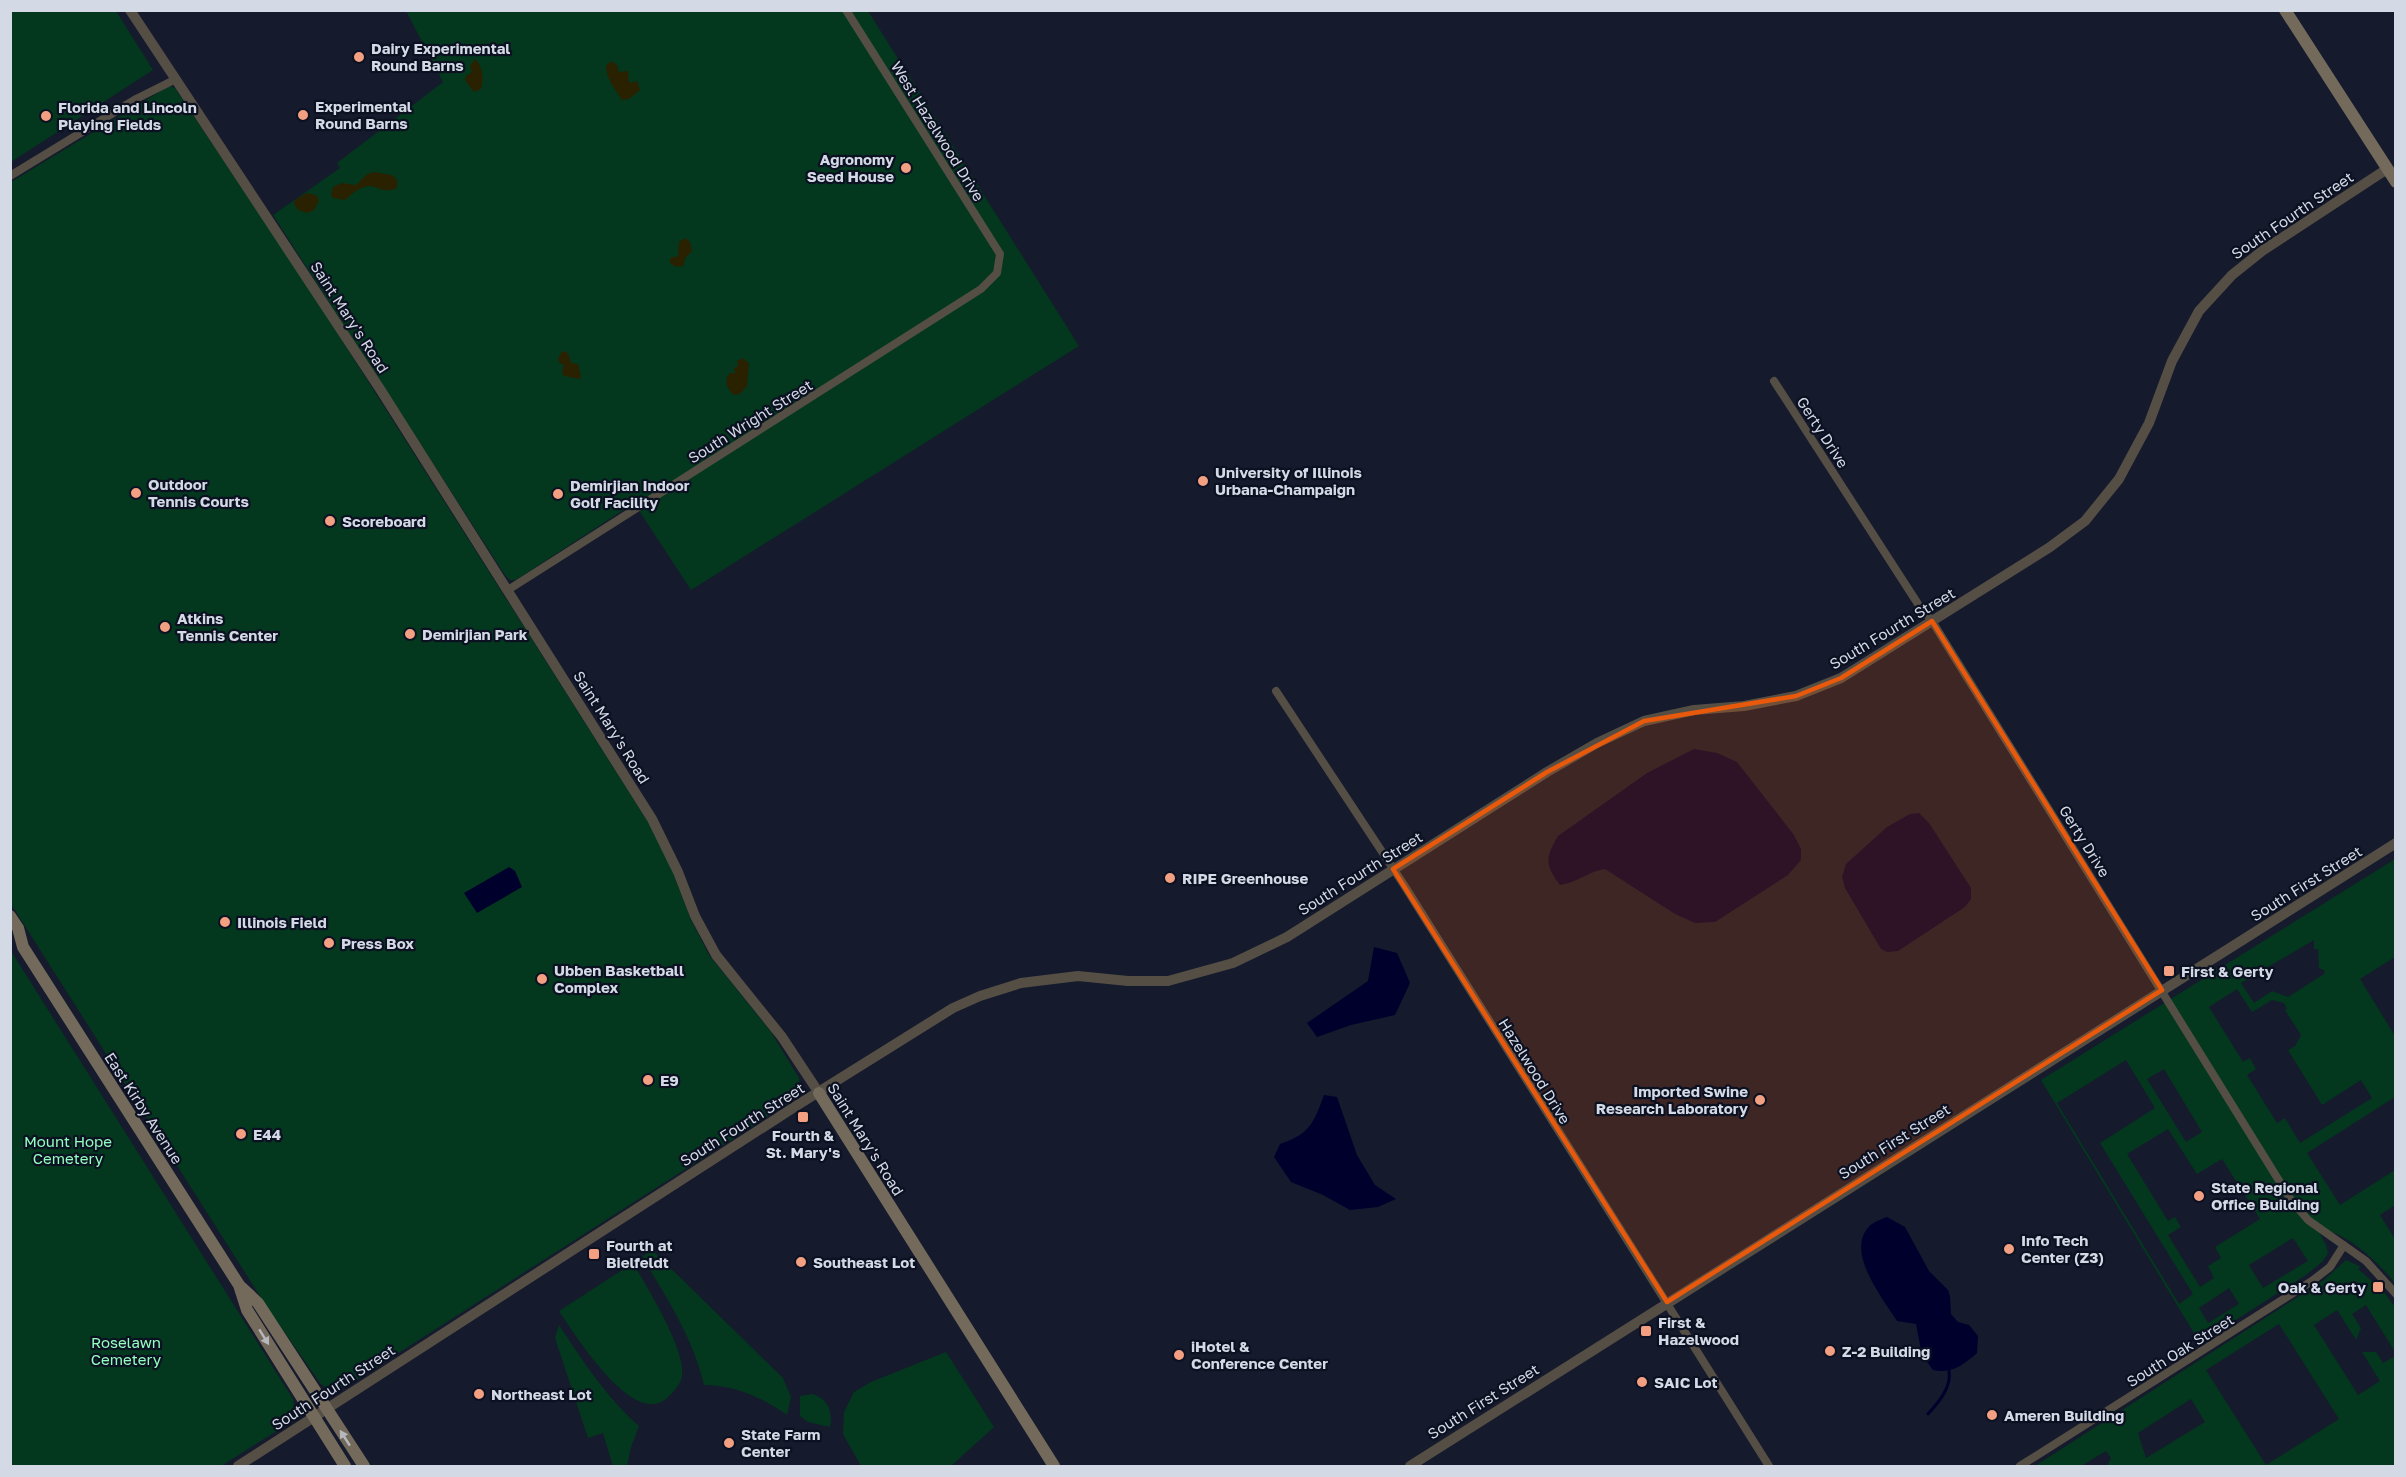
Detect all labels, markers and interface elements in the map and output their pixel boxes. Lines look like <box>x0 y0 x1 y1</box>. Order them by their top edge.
place label: Dairy Experimental Round Barns <box>371 39 510 74</box>
marker: Dairy Experimental Round Barns <box>352 50 366 64</box>
street label: West Hazelwood Drive <box>888 58 989 204</box>
place label: Experimental Round Barns <box>315 97 412 132</box>
place label: Florida and Lincoln Playing Fields <box>58 98 197 133</box>
marker: Experimental Round Barns <box>296 108 310 122</box>
marker: Florida and Lincoln Playing Fields <box>39 109 53 123</box>
place label: Agronomy Seed House <box>807 150 894 185</box>
marker: Agronomy Seed House <box>899 161 913 175</box>
street label: South Fourth Street <box>2228 168 2356 262</box>
street label: Saint Mary's Road <box>307 258 393 376</box>
street label: South Wright Street <box>685 375 815 467</box>
street label: Gerty Drive <box>1793 393 1853 471</box>
place label: University of Illinois Urbana-Champaign <box>1215 463 1362 498</box>
marker: University of Illinois Urbana-Champaign <box>1196 474 1210 488</box>
place label: Outdoor Tennis Courts <box>148 475 249 510</box>
place label: Demirjian Indoor Golf Facility <box>570 476 690 511</box>
marker: Outdoor Tennis Courts <box>129 486 143 500</box>
marker: Demirjian Indoor Golf Facility <box>551 487 565 501</box>
place label: Scoreboard <box>342 512 426 530</box>
marker: Scoreboard <box>323 514 337 528</box>
street label: South Fourth Street <box>1826 583 1958 673</box>
place label: Atkins Tennis Center <box>177 609 278 644</box>
marker: Atkins Tennis Center <box>158 620 172 634</box>
place label: Demirjian Park <box>422 625 528 643</box>
marker: Demirjian Park <box>403 627 417 641</box>
street label: Saint Mary's Road <box>570 667 654 787</box>
street label: Gerty Drive <box>2056 802 2114 880</box>
street label: South Fourth Street <box>1295 827 1425 919</box>
street label: South First Street <box>2247 842 2365 924</box>
place label: RIPE Greenhouse <box>1182 869 1309 887</box>
marker: RIPE Greenhouse <box>1163 871 1177 885</box>
place label: Illinois Field <box>237 913 327 931</box>
marker: Illinois Field <box>218 915 232 929</box>
place label: Press Box <box>341 934 414 952</box>
marker: Press Box <box>322 936 336 950</box>
place label: Ubben Basketball Complex <box>554 961 684 996</box>
place label: First & Gerty <box>2181 962 2274 980</box>
marker: First & Gerty <box>2162 964 2176 978</box>
marker: Ubben Basketball Complex <box>535 972 549 986</box>
street label: Hazelwood Drive <box>1495 1015 1575 1127</box>
street label: East Kirby Avenue <box>101 1049 187 1167</box>
place label: E9 <box>660 1071 679 1089</box>
marker: E9 <box>641 1073 655 1087</box>
street label: South Fourth Street <box>677 1078 807 1170</box>
street label: Saint Mary's Road <box>824 1079 908 1199</box>
place label: Imported Swine Research Laboratory <box>1596 1082 1748 1117</box>
marker: Imported Swine Research Laboratory <box>1753 1093 1767 1107</box>
street label: South First Street <box>1835 1100 1953 1182</box>
marker: Fourth & St. Mary's <box>796 1110 810 1124</box>
place label: E44 <box>253 1125 281 1143</box>
place label: Fourth & St. Mary's <box>766 1126 840 1161</box>
marker: E44 <box>234 1127 248 1141</box>
park label: Mount Hope Cemetery <box>24 1132 112 1167</box>
place label: State Regional Office Building <box>2211 1178 2319 1213</box>
marker: State Regional Office Building <box>2192 1189 2206 1203</box>
place label: Info Tech Center (Z3) <box>2021 1231 2104 1266</box>
place label: Fourth at Bielfeldt <box>606 1236 672 1271</box>
marker: Info Tech Center (Z3) <box>2002 1242 2016 1256</box>
marker: Fourth at Bielfeldt <box>587 1247 601 1261</box>
place label: Southeast Lot <box>813 1253 915 1271</box>
marker: Southeast Lot <box>794 1255 808 1269</box>
place label: Oak & Gerty <box>2278 1278 2366 1296</box>
marker: Oak & Gerty <box>2371 1280 2385 1294</box>
street label: South Oak Street <box>2123 1310 2237 1390</box>
place label: First & Hazelwood <box>1658 1313 1739 1348</box>
marker: First & Hazelwood <box>1639 1324 1653 1338</box>
one-way arrow <box>259 1329 270 1345</box>
park label: Roselawn Cemetery <box>91 1333 162 1368</box>
place label: iHotel & Conference Center <box>1191 1337 1328 1372</box>
street label: South Fourth Street <box>268 1341 398 1433</box>
place label: Z-2 Building <box>1842 1342 1930 1360</box>
marker: Z-2 Building <box>1823 1344 1837 1358</box>
marker: iHotel & Conference Center <box>1172 1348 1186 1362</box>
street label: South First Street <box>1424 1360 1542 1442</box>
place label: SAIC Lot <box>1654 1373 1718 1391</box>
marker: SAIC Lot <box>1635 1375 1649 1389</box>
place label: Northeast Lot <box>491 1385 592 1403</box>
marker: Northeast Lot <box>472 1387 486 1401</box>
place label: Ameren Building <box>2004 1406 2124 1424</box>
marker: Ameren Building <box>1985 1408 1999 1422</box>
place label: State Farm Center <box>741 1425 821 1460</box>
one-way arrow <box>339 1430 351 1446</box>
marker: State Farm Center <box>722 1436 736 1450</box>

